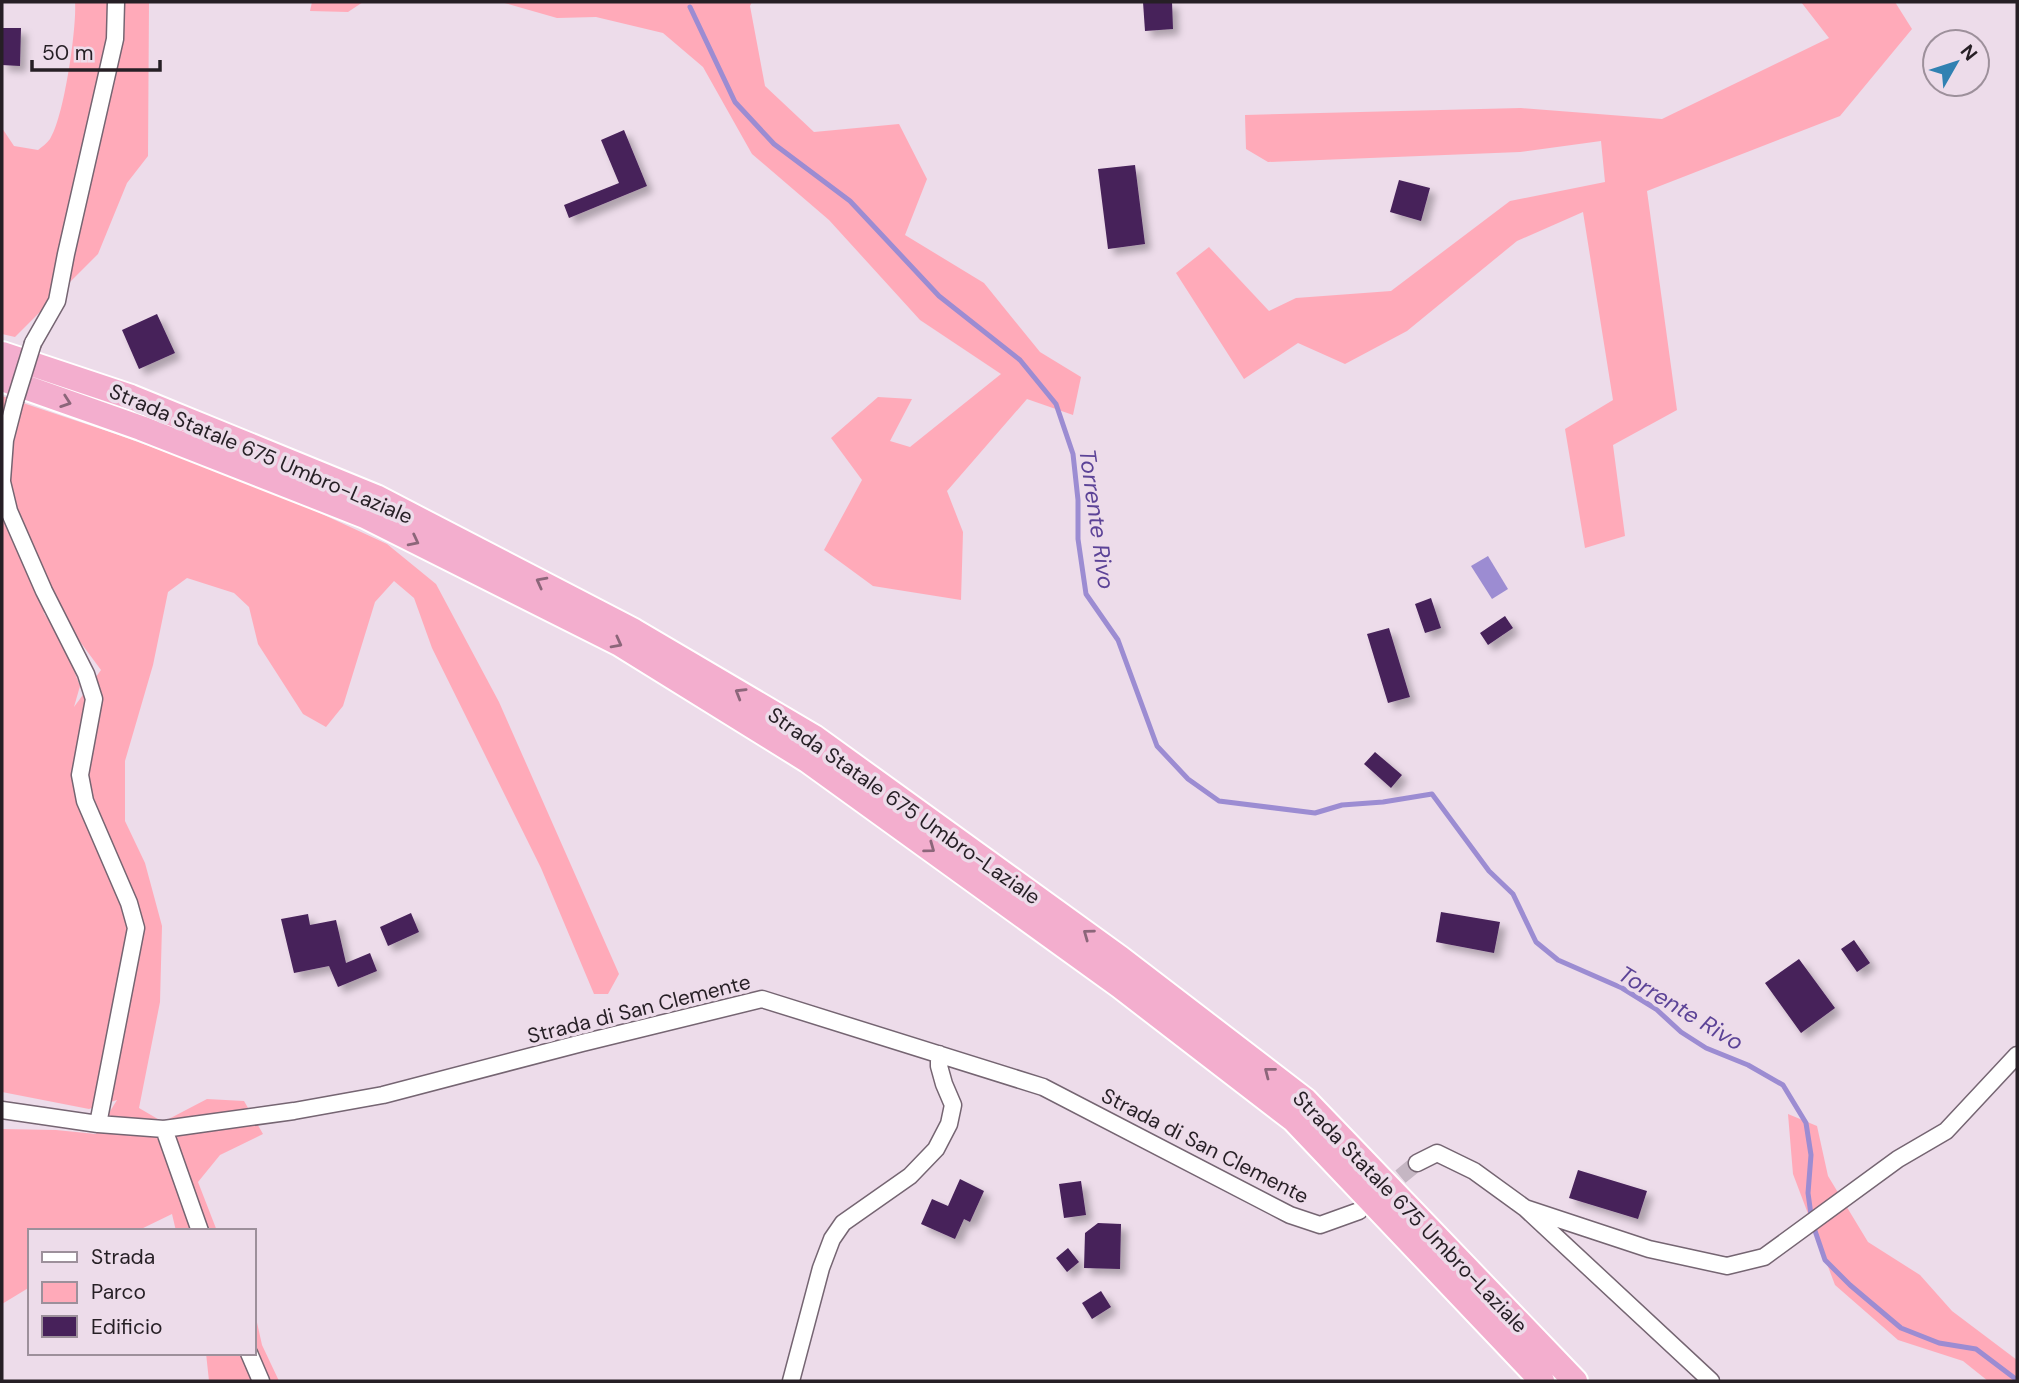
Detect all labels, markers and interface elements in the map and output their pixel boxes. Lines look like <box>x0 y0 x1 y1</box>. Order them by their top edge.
scale bar <box>32 28 159 72</box>
north arrow <box>1921 28 1991 98</box>
text: 50 m <box>42 39 93 67</box>
text: N <box>1955 39 1983 66</box>
street label: Strada Statale 675 Umbro-Laziale <box>105 377 417 531</box>
one-way arrow <box>60 394 72 408</box>
water label: Torrente Rivo <box>1072 447 1122 591</box>
one-way arrow <box>407 532 419 546</box>
one-way arrow <box>536 577 548 591</box>
one-way arrow <box>610 635 622 648</box>
one-way arrow <box>734 689 747 702</box>
street label: Strada Statale 675 Umbro-Laziale <box>762 701 1046 911</box>
one-way arrow <box>922 840 935 852</box>
one-way arrow <box>1083 930 1096 942</box>
water label: Torrente Rivo <box>1613 959 1749 1057</box>
street label: Strada di San Clemente <box>524 968 754 1050</box>
one-way arrow <box>1264 1067 1277 1080</box>
street label: Strada di San Clemente <box>1097 1082 1313 1210</box>
street label: Strada Statale 675 Umbro-Laziale <box>1286 1085 1534 1339</box>
legend <box>28 1229 256 1355</box>
text: Strada <box>91 1243 155 1271</box>
text: Parco <box>91 1278 146 1306</box>
text: Edificio <box>91 1313 162 1341</box>

